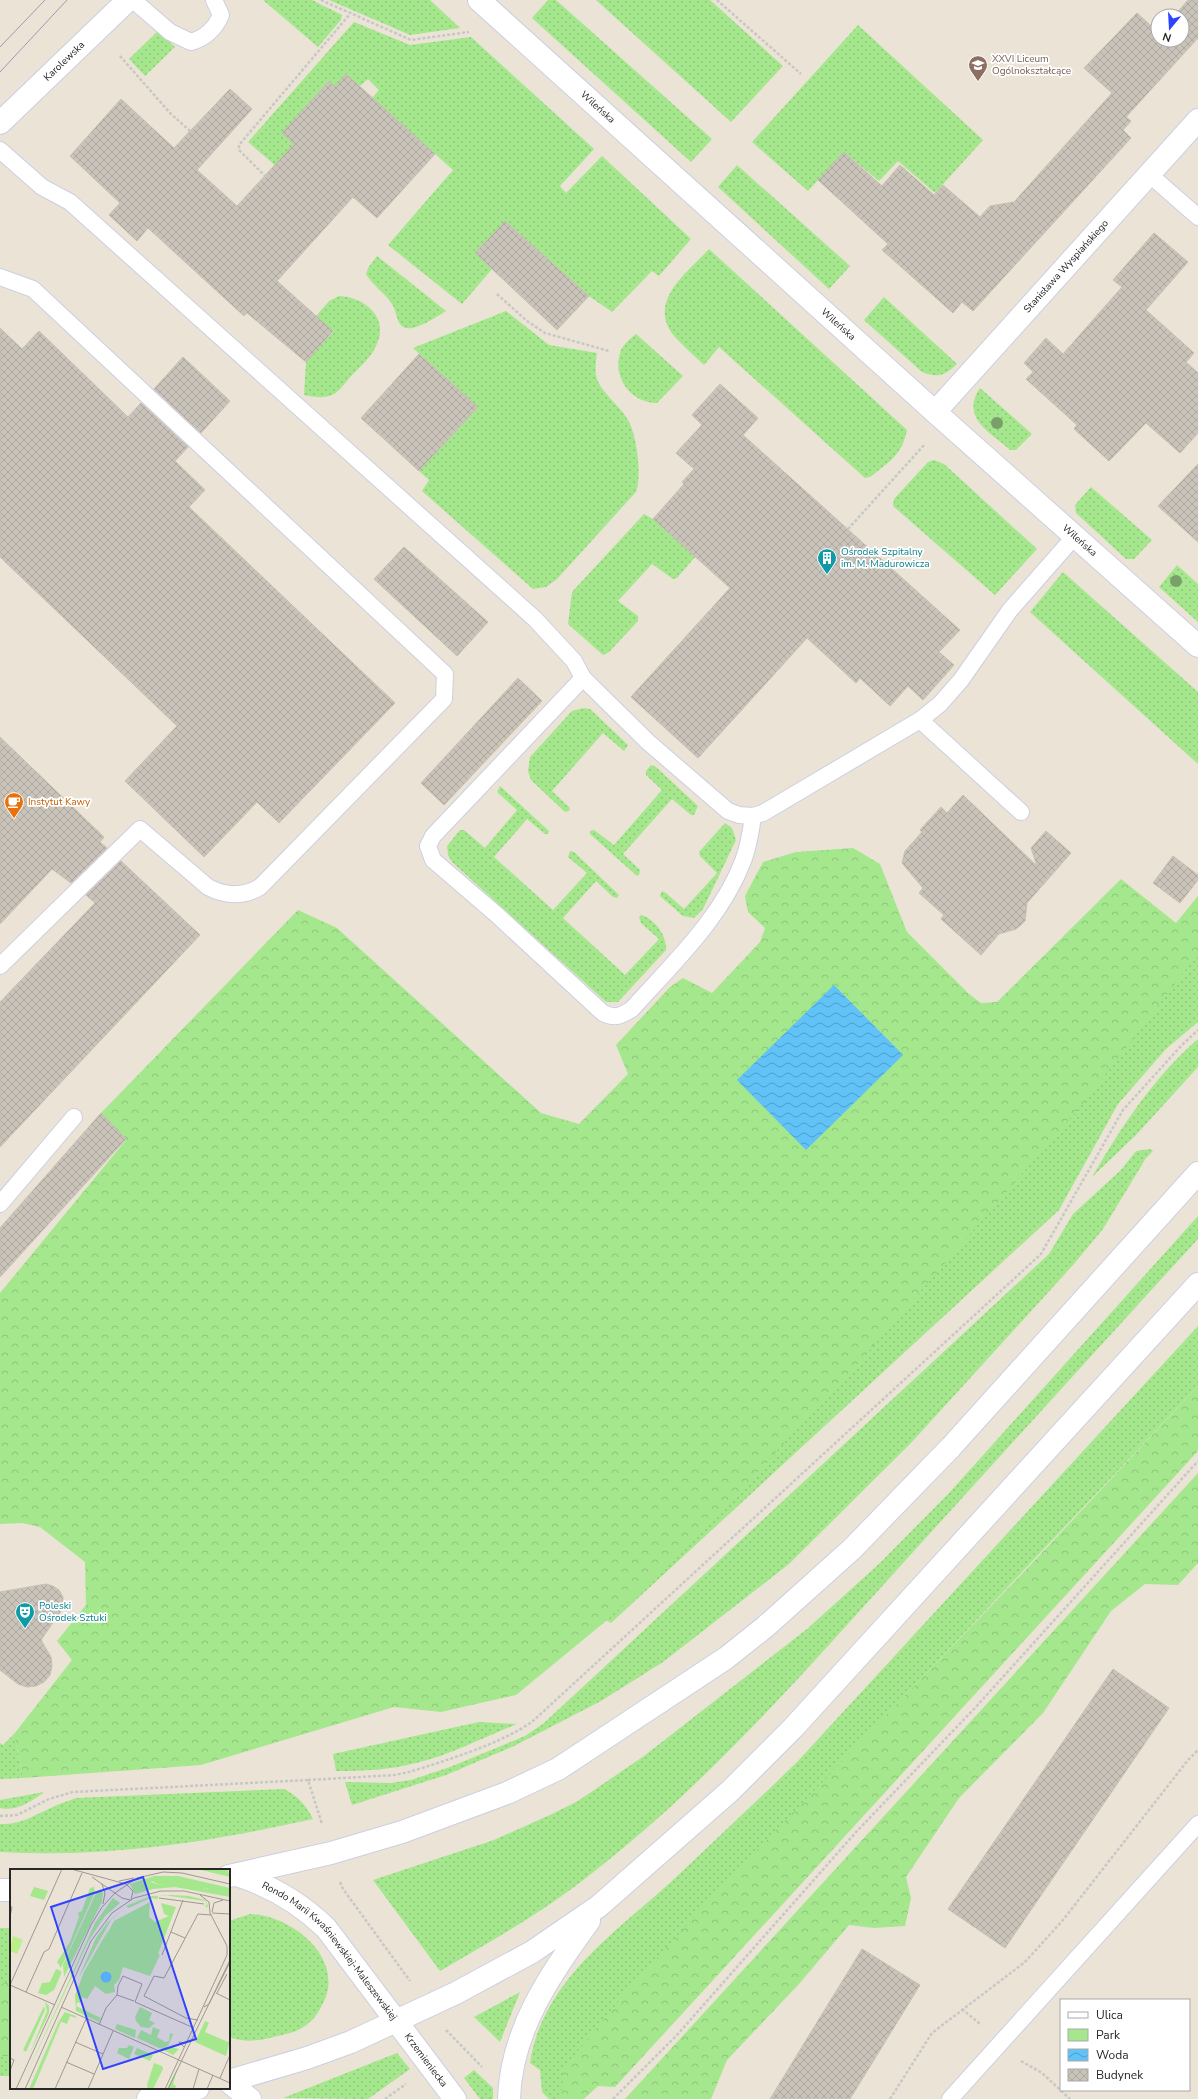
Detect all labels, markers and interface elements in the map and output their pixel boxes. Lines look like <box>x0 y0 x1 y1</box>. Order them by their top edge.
north arrow <box>1150 8 1190 48</box>
text: N <box>1161 29 1173 45</box>
street label: Karolewska <box>40 38 88 84</box>
place label: XXVI Liceum Ogólnokształcące <box>992 52 1071 78</box>
school or university icon: XXVI Liceum Ogólnokształcące <box>967 54 989 82</box>
street label: Wileńska <box>577 88 618 127</box>
street label: Stanisława Wyspiańskiego <box>1021 216 1112 316</box>
street label: Wileńska <box>818 305 859 344</box>
street label: Wileńska <box>1059 521 1100 560</box>
place label: Ośrodek Szpitalny im. M. Madurowicza <box>841 545 930 571</box>
building icon: Ośrodek Szpitalny im. M. Madurowicza <box>816 547 838 575</box>
cafe icon: Instytut Kawy <box>3 791 25 819</box>
place label: Instytut Kawy <box>28 795 91 809</box>
place label: Poleski Ośrodek Sztuki <box>39 1599 106 1625</box>
theatre icon: Poleski Ośrodek Sztuki <box>14 1601 36 1629</box>
inset map <box>10 1869 230 2089</box>
street label: Rondo Marii Kwaśniewskiej-Maleszewskiej <box>260 1878 400 2023</box>
legend <box>1060 1999 1190 2091</box>
text: Ulica <box>1096 2007 1123 2023</box>
text: Park <box>1096 2027 1121 2043</box>
street label: Krzemieniecka <box>401 2030 451 2090</box>
text: Woda <box>1096 2047 1129 2063</box>
text: Budynek <box>1096 2067 1144 2083</box>

